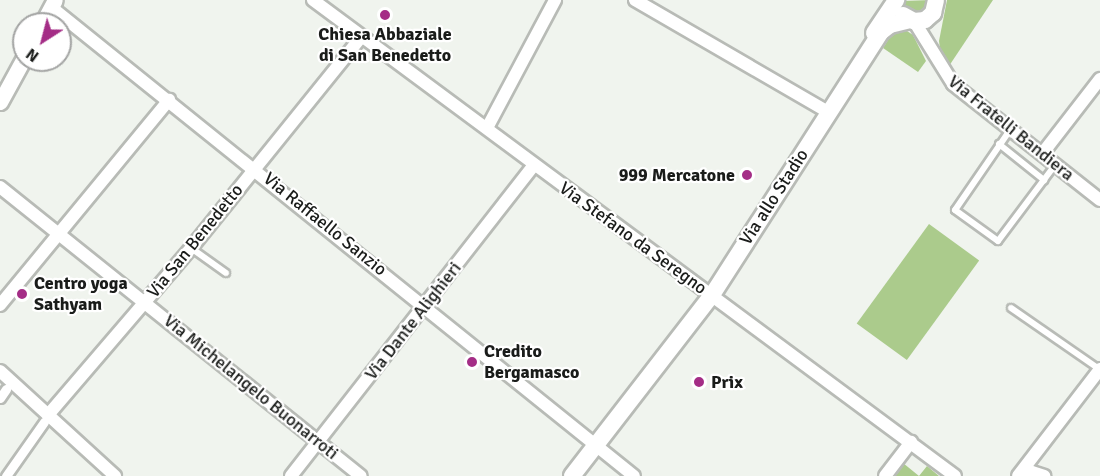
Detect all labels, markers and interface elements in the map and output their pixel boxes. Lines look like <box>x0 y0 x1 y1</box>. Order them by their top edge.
marker: Chiesa Abbaziale di San Benedetto <box>378 8 392 22</box>
north arrow <box>12 12 72 72</box>
place label: Chiesa Abbaziale di San Benedetto <box>318 24 452 66</box>
text: N <box>22 44 43 66</box>
street label: Via Fratelli Bandiera <box>944 71 1078 185</box>
street label: Via allo Stadio <box>735 145 813 249</box>
place label: 999 Mercatone <box>619 164 735 186</box>
street label: Via Raffaello Sanzio <box>259 168 391 280</box>
marker: 999 Mercatone <box>740 168 754 182</box>
street label: Via Stefano da Seregno <box>555 177 711 299</box>
street label: Via San Benedetto <box>142 180 248 302</box>
street label: Via Dante Alighieri <box>360 258 466 384</box>
place label: Centro yoga Sathyam <box>34 273 128 316</box>
marker: Centro yoga Sathyam <box>15 287 29 301</box>
street label: Via Michelangelo Buonarroti <box>159 310 343 464</box>
place label: Credito Bergamasco <box>484 341 579 384</box>
marker: Credito Bergamasco <box>465 355 479 369</box>
place label: Prix <box>711 371 743 393</box>
marker: Prix <box>692 375 706 389</box>

